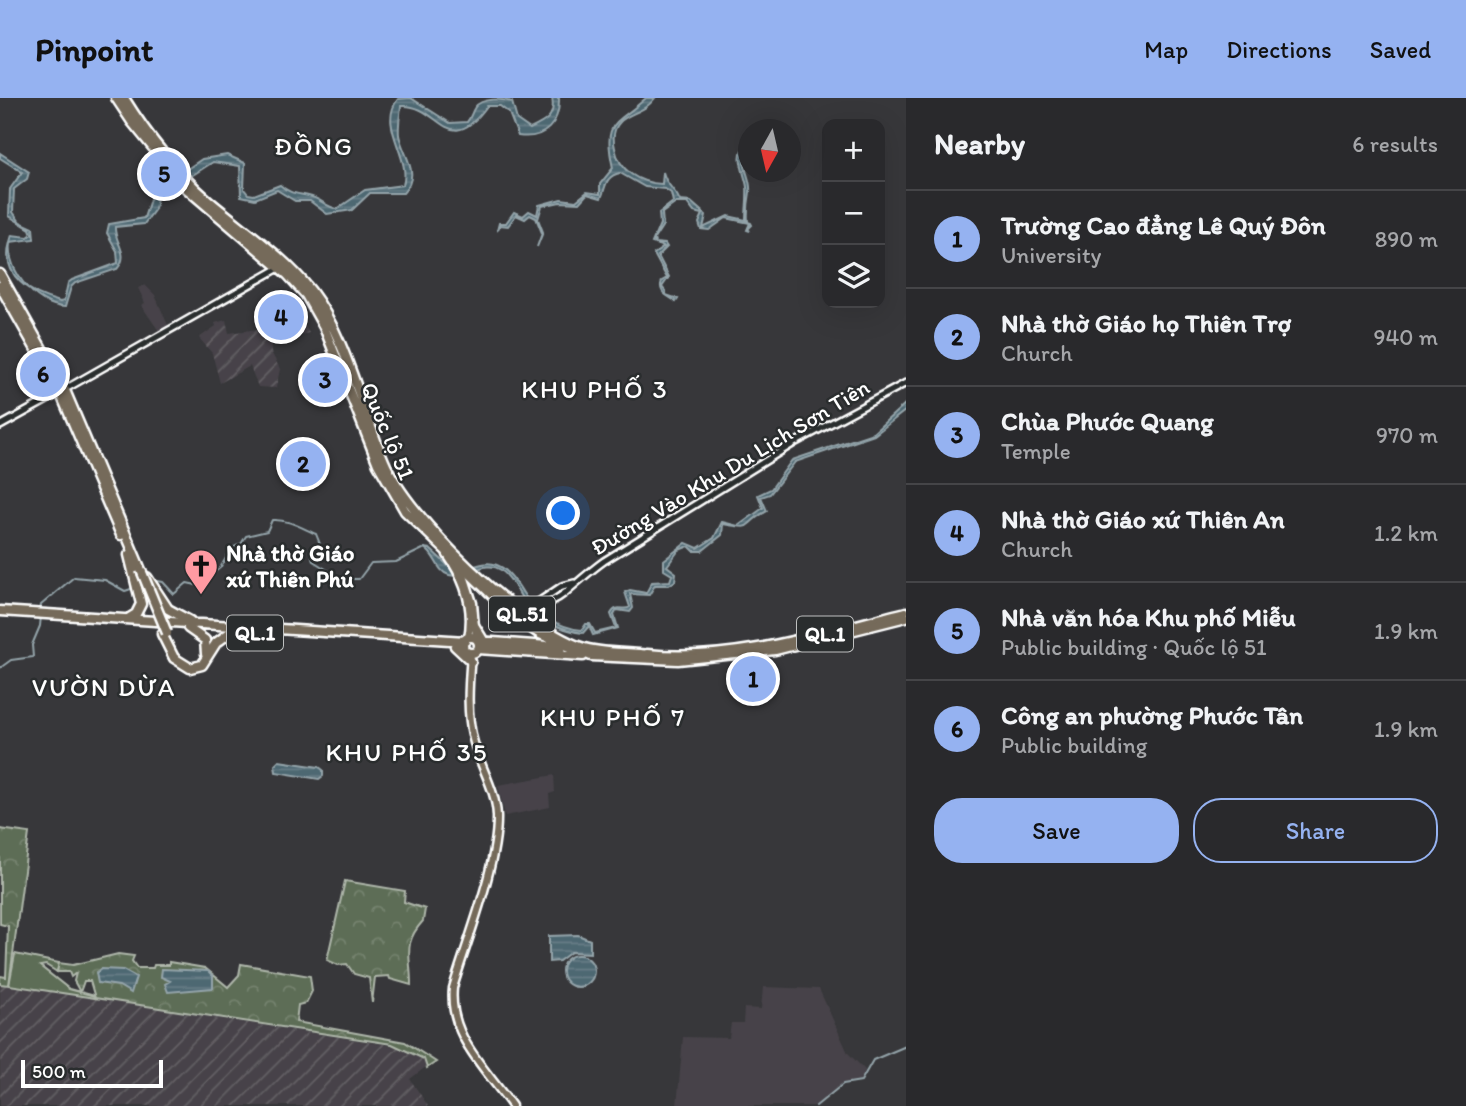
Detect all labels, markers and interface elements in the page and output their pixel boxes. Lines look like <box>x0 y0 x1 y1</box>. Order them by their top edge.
text: Pinpoint <box>35 30 153 69</box>
text: Map <box>1144 35 1188 64</box>
text: Directions <box>1226 35 1332 64</box>
text: Saved <box>1370 35 1431 64</box>
north arrow <box>738 119 801 182</box>
map controls <box>822 119 885 308</box>
button: + <box>822 119 885 182</box>
text: Nearby <box>934 125 1025 162</box>
district label: ĐỒNG <box>274 130 354 162</box>
text: 6 results <box>1352 130 1438 158</box>
pin: 5 <box>141 148 187 200</box>
button: − <box>822 182 885 245</box>
text: Trường Cao đẳng Lê Quý Đôn <box>1001 209 1326 241</box>
text: 1 <box>952 225 962 253</box>
text: 890 m <box>1375 225 1438 253</box>
text: University <box>1001 241 1101 269</box>
button: layers <box>822 245 885 308</box>
pin: 4 <box>258 291 304 343</box>
text: Nhà thờ Giáo họ Thiên Trợ <box>1001 307 1291 339</box>
text: 2 <box>951 323 963 351</box>
text: 940 m <box>1373 323 1438 351</box>
text: Church <box>1001 339 1073 367</box>
pin: 6 <box>20 348 66 400</box>
pin: 3 <box>302 354 348 406</box>
district label: KHU PHỐ 3 <box>521 373 669 405</box>
street label: Đường Vào Khu Du Lịch Sơn Tiên <box>586 373 874 561</box>
street label: Quốc lộ 51 <box>355 378 421 484</box>
text: Chùa Phước Quang <box>1001 405 1214 437</box>
text: 3 <box>951 421 963 449</box>
text: 970 m <box>1376 421 1438 449</box>
text: Temple <box>1001 437 1071 465</box>
pin: 2 <box>280 438 326 490</box>
your location <box>546 496 580 530</box>
text: Nhà thờ Giáo xứ Thiên An <box>1001 503 1285 535</box>
text: 4 <box>950 519 964 547</box>
text: 1.2 km <box>1374 519 1438 547</box>
text: Church <box>1001 535 1073 563</box>
place label: Nhà thờ Giáo xứ Thiên Phú <box>226 539 355 593</box>
church icon: Nhà thờ Giáo xứ Thiên Phú <box>182 547 220 596</box>
road number: QL.51 <box>489 596 555 632</box>
text: Nhà văn hóa Khu phố Miễu <box>1001 601 1296 633</box>
road number: QL.1 <box>227 616 283 650</box>
road number: QL.1 <box>797 616 853 652</box>
text: 5 <box>951 617 963 645</box>
text: 1.9 km <box>1374 617 1438 645</box>
text: Public building · Quốc lộ 51 <box>1001 633 1267 661</box>
pin: 1 <box>730 653 776 705</box>
district label: VƯỜN DỪA <box>32 671 176 703</box>
text: Công an phường Phước Tân <box>1001 699 1303 731</box>
district label: KHU PHỐ 7 <box>540 701 686 733</box>
text: 6 <box>951 715 963 743</box>
text: 1.9 km <box>1374 715 1438 743</box>
text: Public building <box>1001 731 1147 759</box>
district label: KHU PHỐ 35 <box>325 736 489 768</box>
button: Save <box>934 798 1179 863</box>
button: Share <box>1193 798 1438 863</box>
scale bar <box>21 1057 163 1089</box>
text: 500 m <box>32 1060 86 1083</box>

